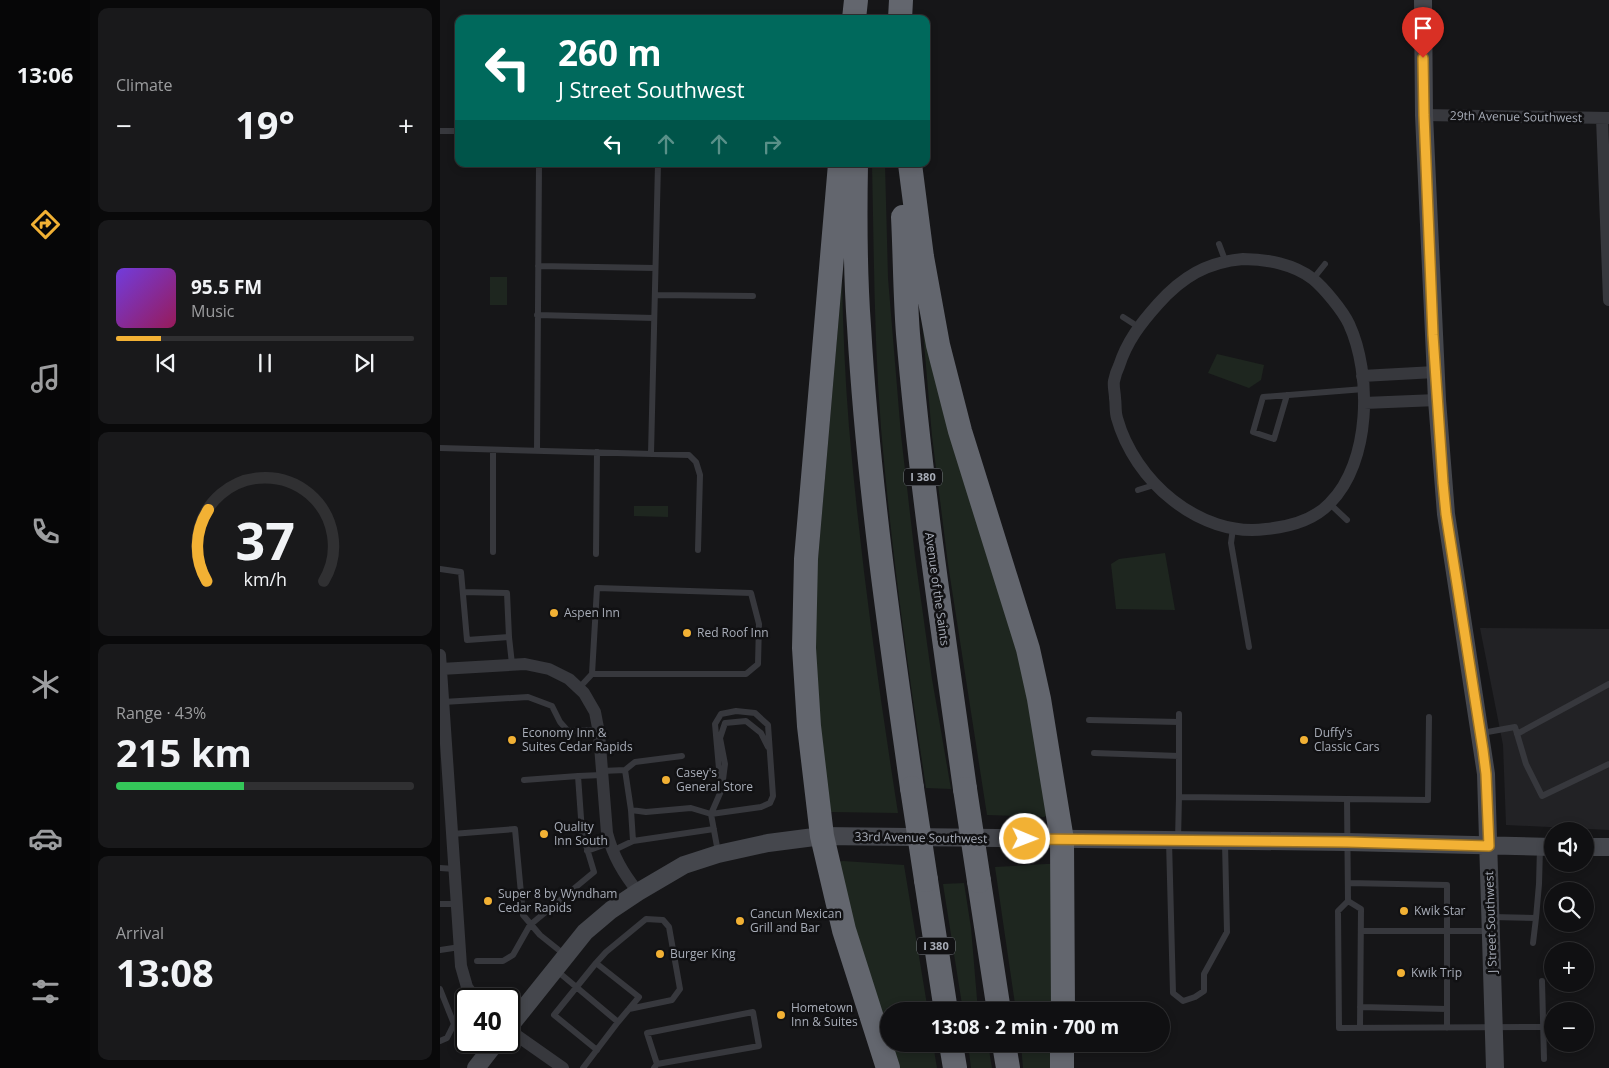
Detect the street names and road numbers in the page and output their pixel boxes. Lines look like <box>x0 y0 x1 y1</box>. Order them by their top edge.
street label: 29th Avenue Southwest <box>1450 107 1582 126</box>
road number: I 380 <box>904 468 942 486</box>
street label: Avenue of the Saints <box>921 531 954 647</box>
street label: 33rd Avenue Southwest <box>854 828 988 847</box>
street label: J Street Southwest <box>1480 871 1501 974</box>
road number: I 380 <box>917 938 955 954</box>

